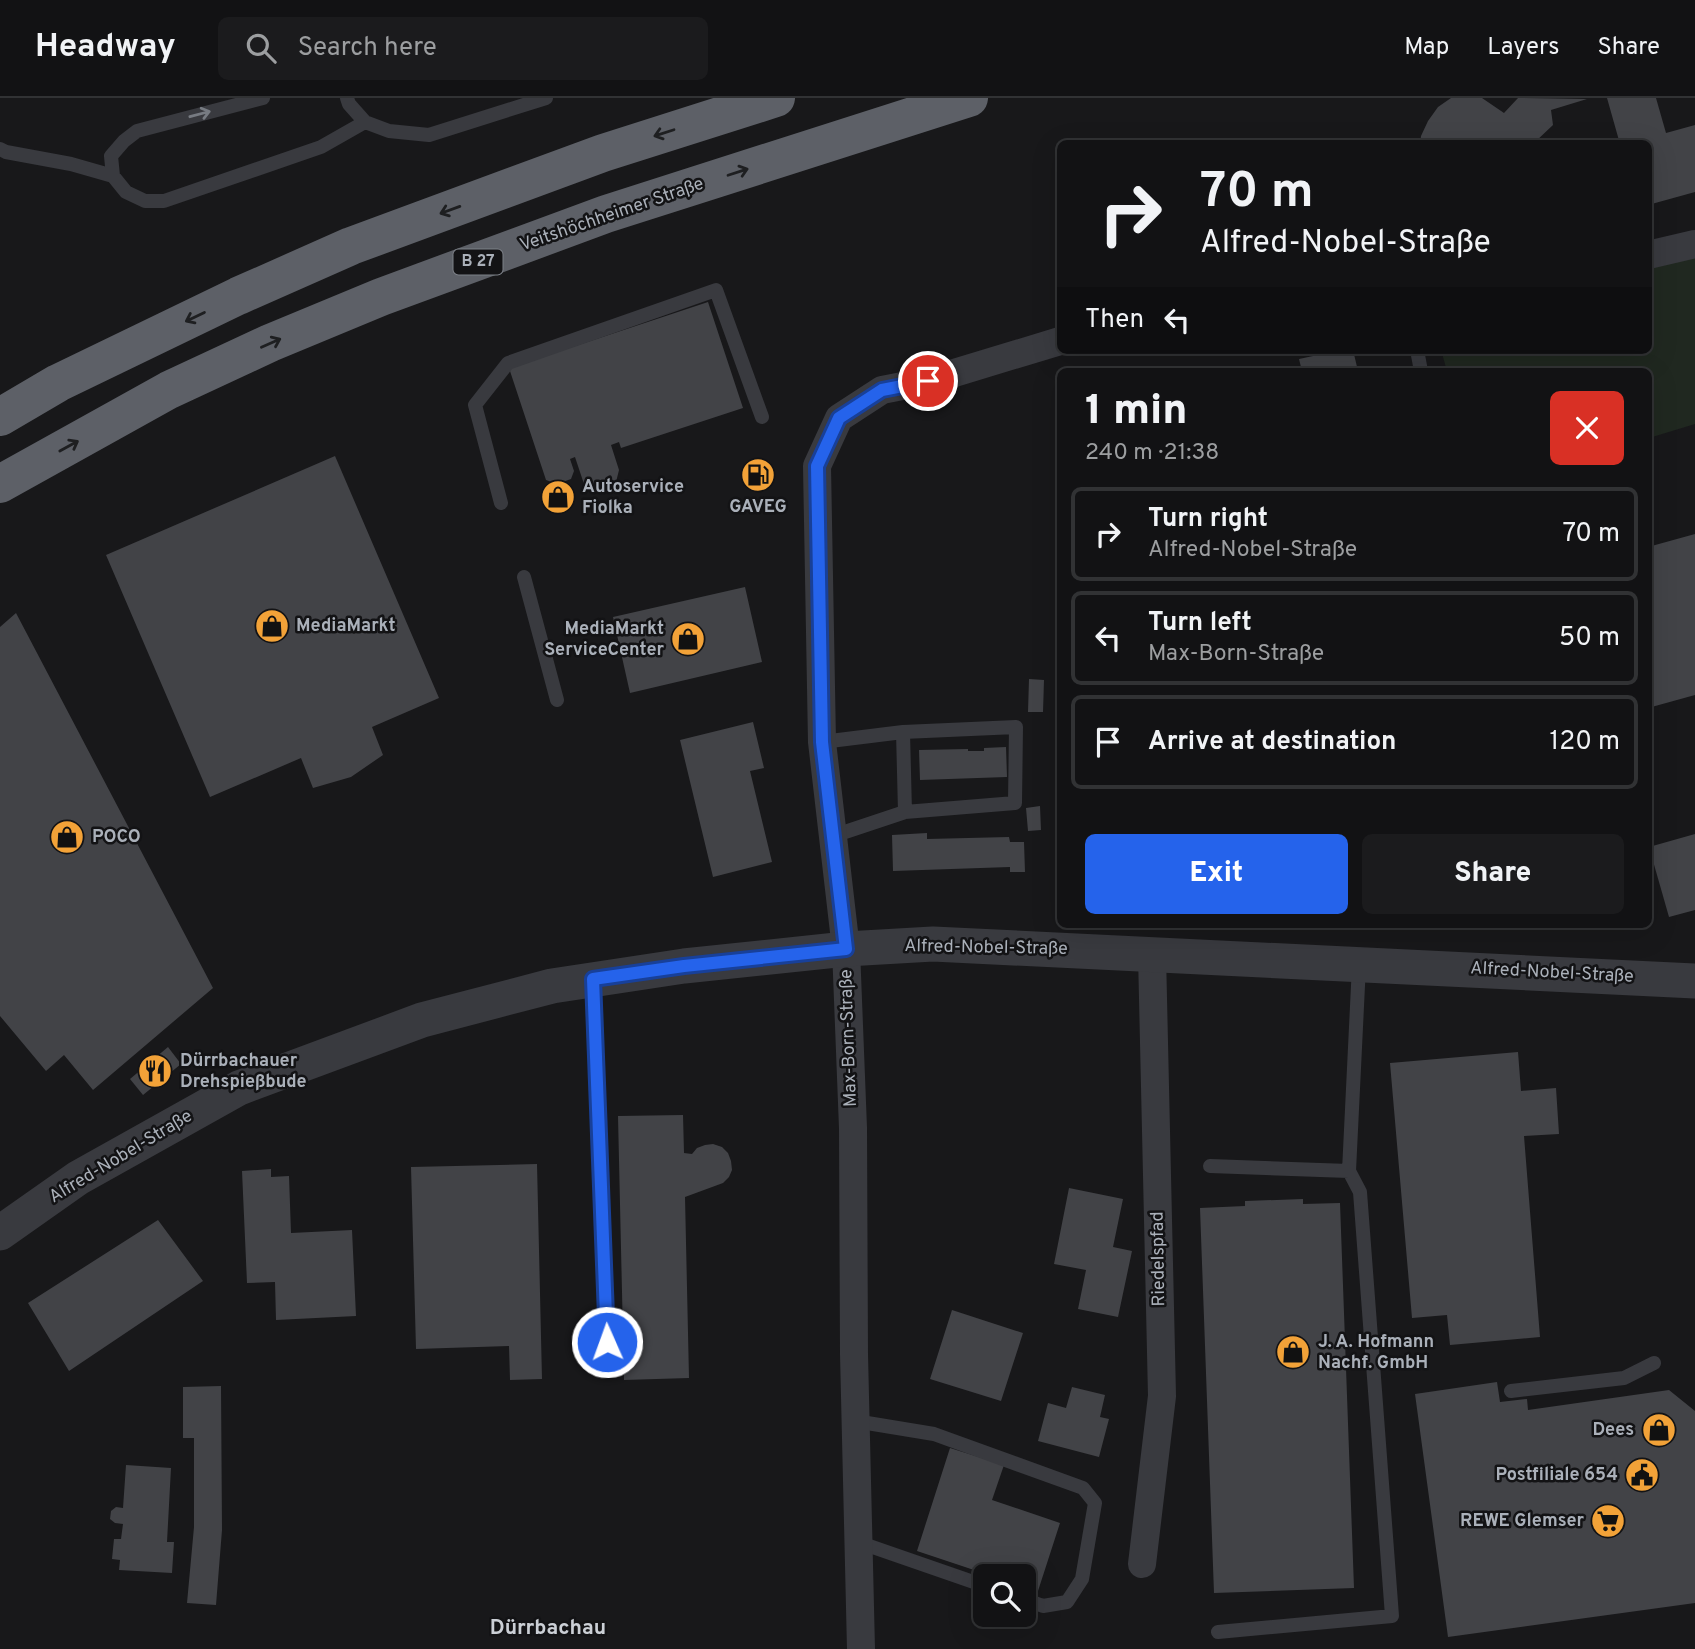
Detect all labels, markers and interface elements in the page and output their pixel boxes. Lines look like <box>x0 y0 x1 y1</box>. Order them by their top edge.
search box <box>218 17 708 80</box>
text: Headway <box>35 27 176 69</box>
icon: search <box>242 29 280 67</box>
text: Search here <box>298 32 437 65</box>
text: Map <box>1404 33 1449 63</box>
text: Layers <box>1487 33 1559 63</box>
text: Share <box>1597 33 1660 63</box>
one-way arrow <box>189 107 211 120</box>
one-way arrow <box>653 128 675 141</box>
text: 70 m <box>1200 163 1314 225</box>
one-way arrow <box>726 165 748 177</box>
icon: right <box>1085 168 1176 259</box>
street label: Veitshöchheimer Straße <box>517 173 707 257</box>
one-way arrow <box>439 204 461 217</box>
text: Alfred-Nobel-Straße <box>1200 224 1491 264</box>
road number: B 27 <box>454 250 503 274</box>
icon: left <box>1158 301 1196 339</box>
text: Then <box>1085 304 1144 337</box>
one-way arrow <box>185 310 206 324</box>
one-way arrow <box>260 336 282 349</box>
pin <box>898 351 958 411</box>
icon: arrive <box>909 362 947 400</box>
text: 1 min <box>1085 386 1188 439</box>
button: close <box>1550 391 1624 465</box>
one-way arrow <box>58 439 78 453</box>
text: 240 m · 21:38 <box>1085 439 1219 468</box>
fuel station icon: GAVEG <box>739 456 777 494</box>
place label: Autoservice Fiolka <box>582 476 684 520</box>
shop icon: Autoservice Fiolka <box>539 478 577 516</box>
place label: GAVEG <box>729 496 787 519</box>
text: Turn right <box>1148 503 1268 536</box>
icon: right <box>1089 515 1127 553</box>
text: 70 m <box>1562 518 1620 551</box>
text: Alfred-Nobel-Straße <box>1148 536 1357 565</box>
shop icon: MediaMarkt <box>253 607 291 645</box>
text: Turn left <box>1148 607 1252 640</box>
place label: MediaMarkt <box>296 615 396 638</box>
place label: MediaMarkt ServiceCenter <box>544 618 664 662</box>
icon: left <box>1089 619 1127 657</box>
shop icon: MediaMarkt ServiceCenter <box>669 620 707 658</box>
text: 50 m <box>1559 622 1620 655</box>
text: Max-Born-Straße <box>1148 640 1324 669</box>
icon: arrive <box>1089 723 1127 761</box>
text: Arrive at destination <box>1148 726 1396 759</box>
text: 120 m <box>1550 726 1620 759</box>
shop icon: POCO <box>48 818 86 856</box>
place label: POCO <box>92 826 141 849</box>
button: Exit <box>1085 834 1348 914</box>
button: Share <box>1362 834 1624 914</box>
street label: Alfred-Nobel-Straße <box>904 935 1068 961</box>
street label: Alfred-Nobel-Straße <box>1470 957 1634 989</box>
street label: Max-Born-Straße <box>835 969 863 1107</box>
place label: Dürrbachauer Drehspießbude <box>180 1050 307 1094</box>
restaurant icon: Dürrbachauer Drehspießbude <box>136 1052 174 1090</box>
street label: Alfred-Nobel-Straße <box>45 1105 197 1209</box>
street label: Riedelspfad <box>1147 1211 1171 1307</box>
position arrow <box>570 1305 644 1379</box>
place label: J. A. Hofmann Nachf. GmbH <box>1318 1331 1434 1375</box>
shop icon: J. A. Hofmann Nachf. GmbH <box>1274 1333 1312 1371</box>
shop icon: Dees <box>1640 1411 1678 1449</box>
place label: Dees <box>1592 1419 1634 1442</box>
public building icon: Postfiliale 654 <box>1623 1456 1661 1494</box>
place label: Postfiliale 654 <box>1495 1464 1618 1487</box>
supermarket icon: REWE Glemser <box>1589 1502 1627 1540</box>
place label: REWE Glemser <box>1460 1510 1584 1533</box>
map controls <box>973 1564 1036 1627</box>
button: search <box>973 1564 1036 1627</box>
district label: Dürrbachau <box>490 1615 606 1642</box>

